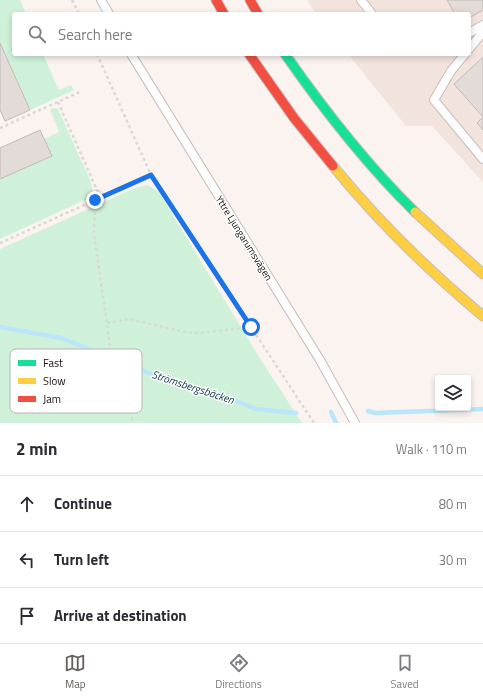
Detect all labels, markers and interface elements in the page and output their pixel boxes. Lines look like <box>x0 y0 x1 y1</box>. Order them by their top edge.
search box <box>12 12 471 56</box>
icon: search <box>26 23 48 45</box>
text: Search here <box>58 23 132 46</box>
route end <box>86 191 104 209</box>
street label: Yttre Ljungarumsvägen <box>212 193 276 283</box>
route start <box>242 318 260 336</box>
legend <box>10 349 142 413</box>
text: Fast <box>43 355 63 371</box>
water label: Strömsbergsbäcken <box>150 366 237 408</box>
text: Slow <box>43 373 66 389</box>
map controls <box>435 375 471 411</box>
button: layers <box>435 375 471 411</box>
text: Jam <box>43 391 61 407</box>
text: 2 min <box>16 436 57 462</box>
text: Walk · 110 m <box>396 439 467 459</box>
text: Continue <box>54 492 112 515</box>
icon: ahead <box>16 493 38 515</box>
text: 80 m <box>439 494 467 514</box>
text: Turn left <box>54 548 109 571</box>
icon: left <box>16 549 38 571</box>
text: 30 m <box>439 550 467 570</box>
text: Arrive at destination <box>54 604 187 627</box>
icon: arrive <box>16 605 38 627</box>
tab: Map <box>64 652 86 692</box>
tab: Directions <box>215 652 262 692</box>
tab: Saved <box>391 652 419 692</box>

